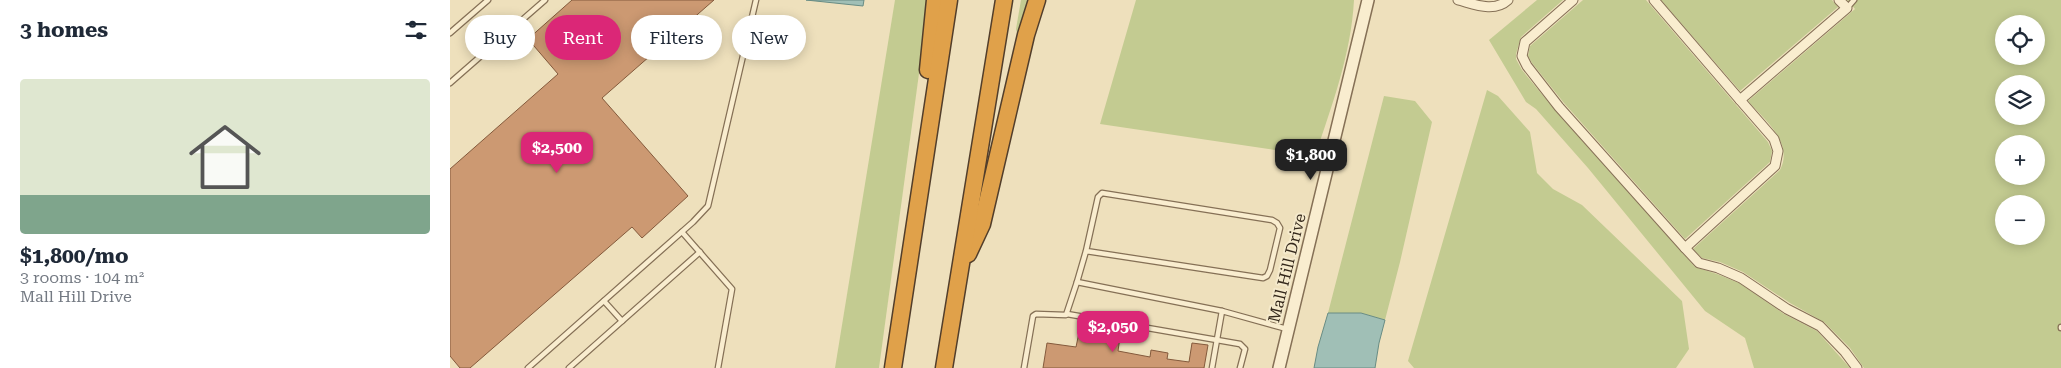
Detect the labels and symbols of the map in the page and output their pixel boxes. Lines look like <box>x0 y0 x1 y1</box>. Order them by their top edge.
pin: $2,500 <box>516 132 598 174</box>
pin: $1,800 <box>1270 138 1352 181</box>
street label: Mall Hill Drive <box>1264 211 1310 325</box>
pin: $2,050 <box>1072 310 1154 353</box>

